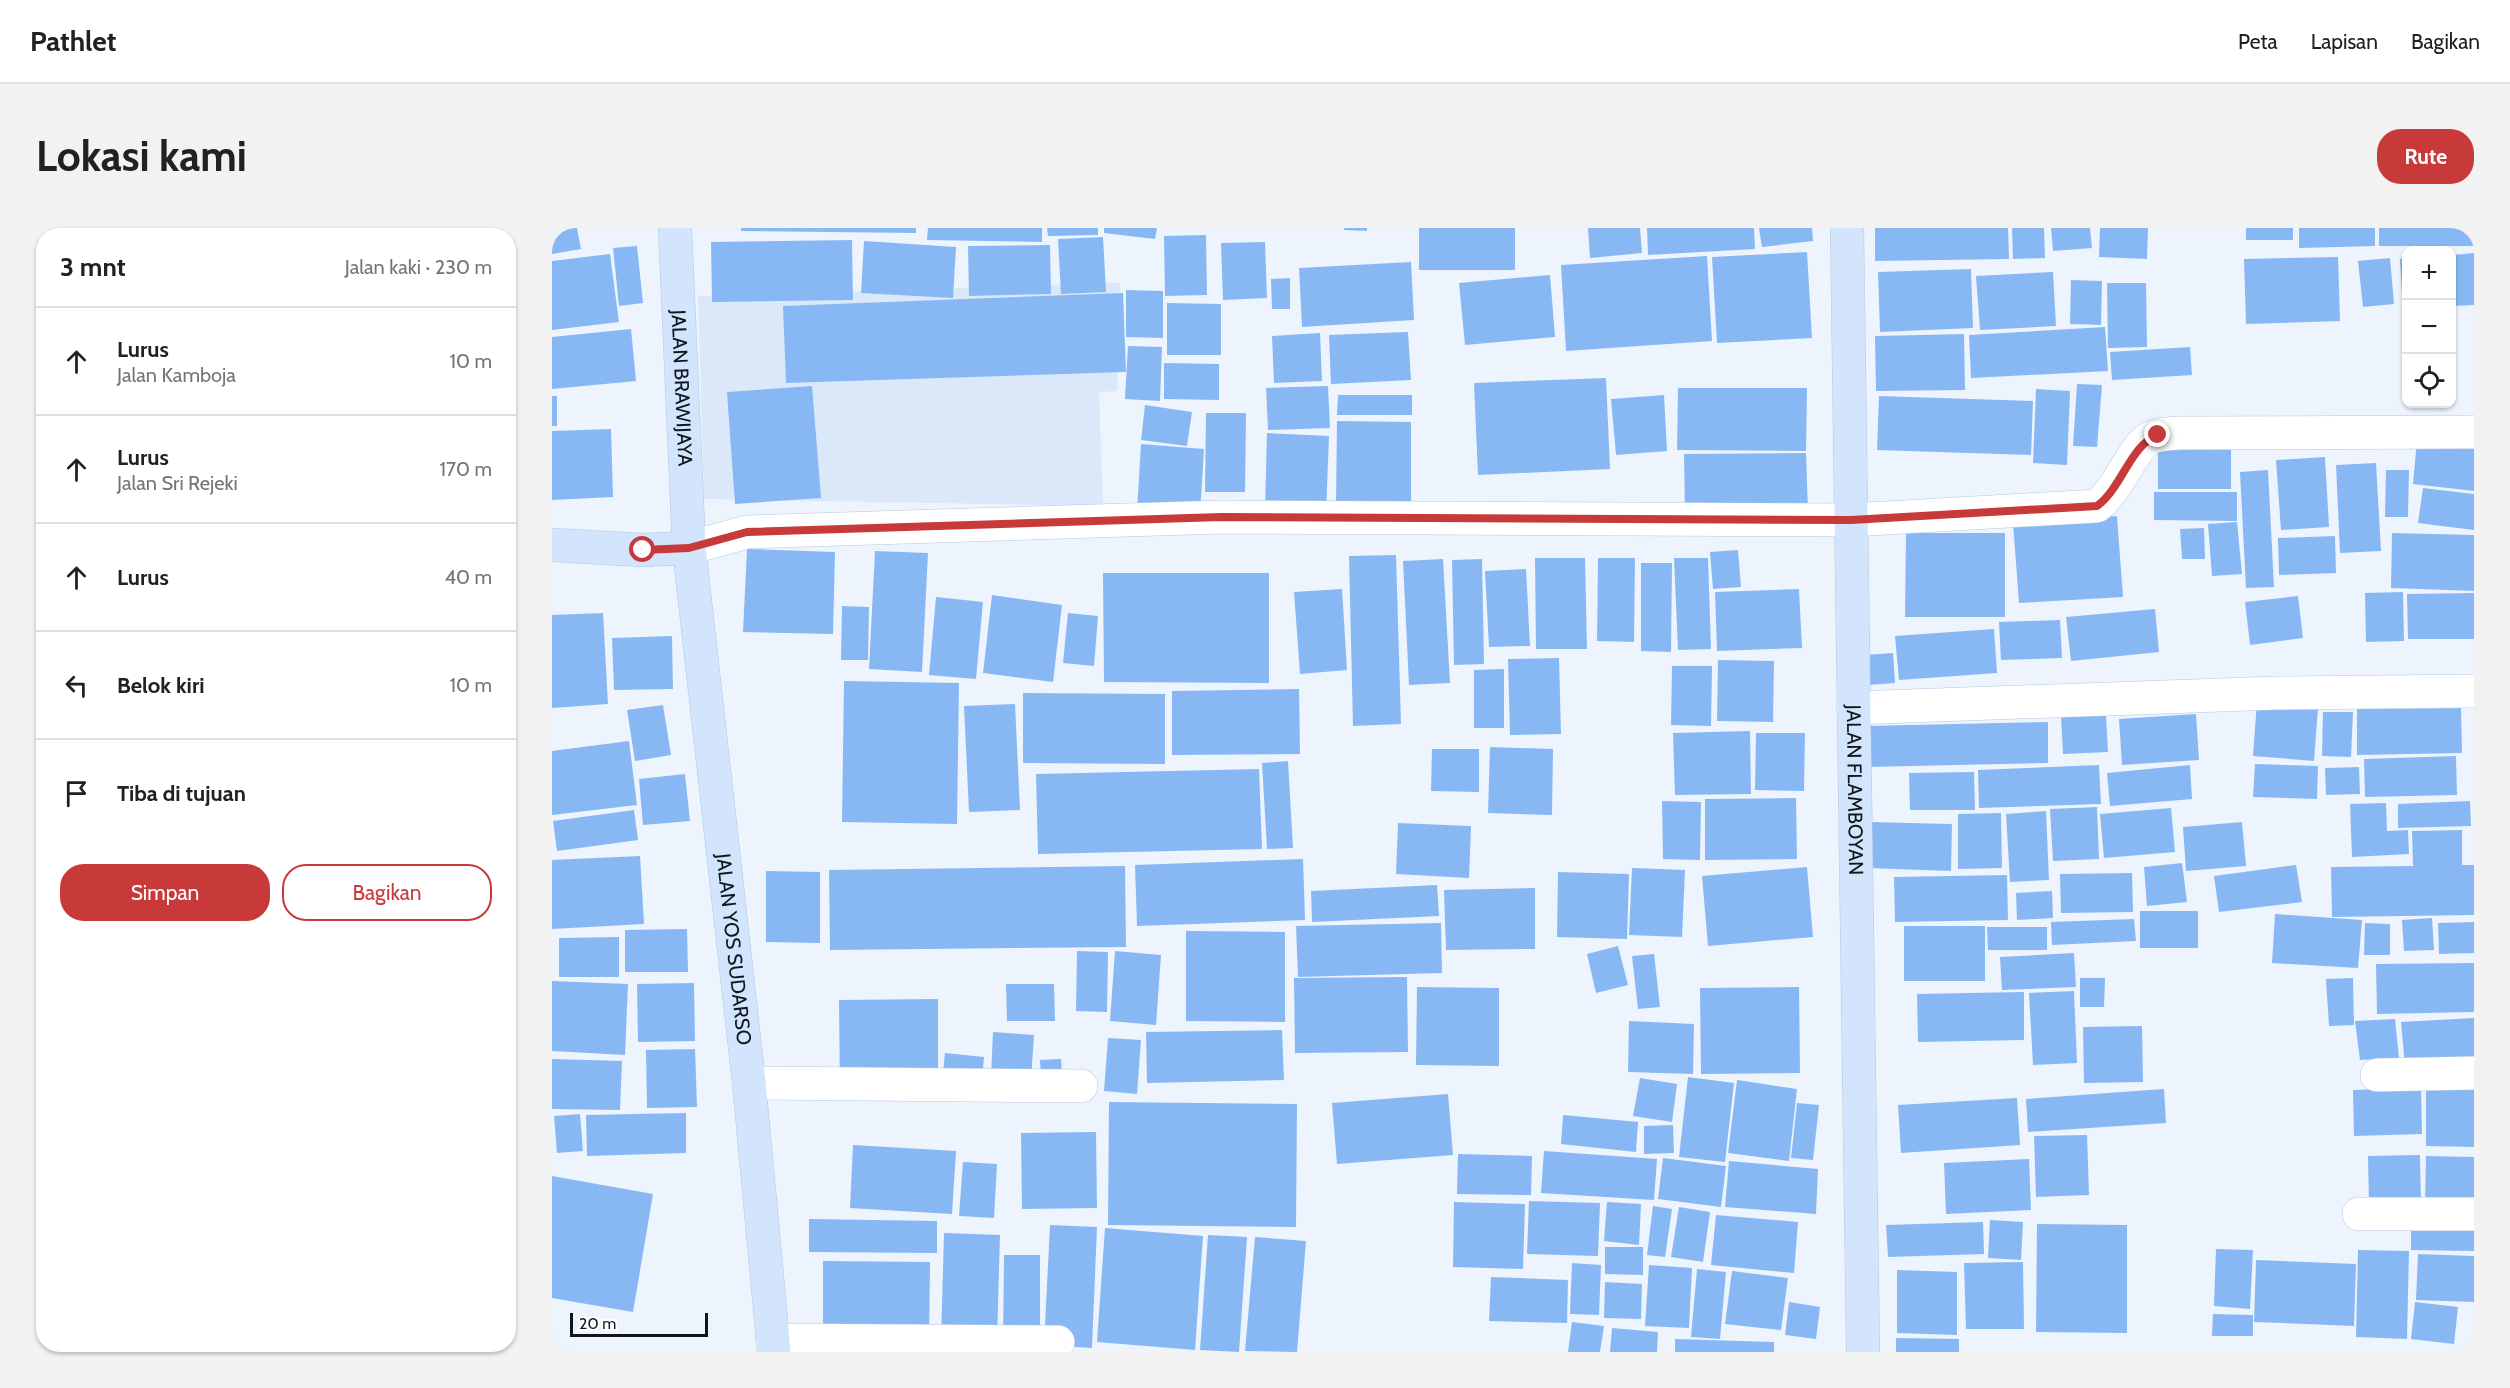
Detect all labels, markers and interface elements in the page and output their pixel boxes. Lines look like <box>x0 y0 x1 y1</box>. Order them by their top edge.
text: Pathlet <box>30 24 116 58</box>
text: Peta <box>2238 29 2278 54</box>
text: Lapisan <box>2311 29 2378 54</box>
text: Bagikan <box>2411 29 2480 54</box>
button: Rute <box>2377 129 2474 184</box>
text: Lokasi kami <box>36 130 247 182</box>
map controls <box>2402 246 2456 408</box>
button: + <box>2402 246 2456 300</box>
text: 3 mnt <box>60 251 126 283</box>
text: Jalan kaki · 230 m <box>345 255 492 279</box>
button: − <box>2402 300 2456 354</box>
street label: JALAN BRAWIJAYA <box>667 308 697 467</box>
text: Lurus <box>117 336 169 363</box>
icon: ahead <box>60 345 93 378</box>
text: 10 m <box>449 349 492 373</box>
button: locate <box>2402 354 2456 408</box>
text: Jalan Kamboja <box>117 363 236 387</box>
route end <box>2144 421 2170 447</box>
text: Lurus <box>117 444 169 471</box>
icon: ahead <box>60 453 93 486</box>
text: 170 m <box>440 457 492 481</box>
text: Jalan Sri Rejeki <box>117 471 238 495</box>
route start <box>629 536 655 562</box>
icon: ahead <box>60 561 93 594</box>
text: Lurus <box>117 564 169 591</box>
text: 40 m <box>444 565 492 589</box>
icon: left <box>60 669 93 702</box>
text: Belok kiri <box>117 672 204 699</box>
text: 10 m <box>449 673 492 697</box>
street label: JALAN FLAMBOYAN <box>1842 703 1868 875</box>
icon: arrive <box>60 777 93 810</box>
text: Tiba di tujuan <box>117 780 246 807</box>
street label: JALAN YOS SUDARSO <box>711 851 757 1046</box>
button: Simpan <box>60 864 270 921</box>
button: Bagikan <box>282 864 492 921</box>
scale bar <box>570 1310 708 1338</box>
text: 20 m <box>579 1314 616 1333</box>

